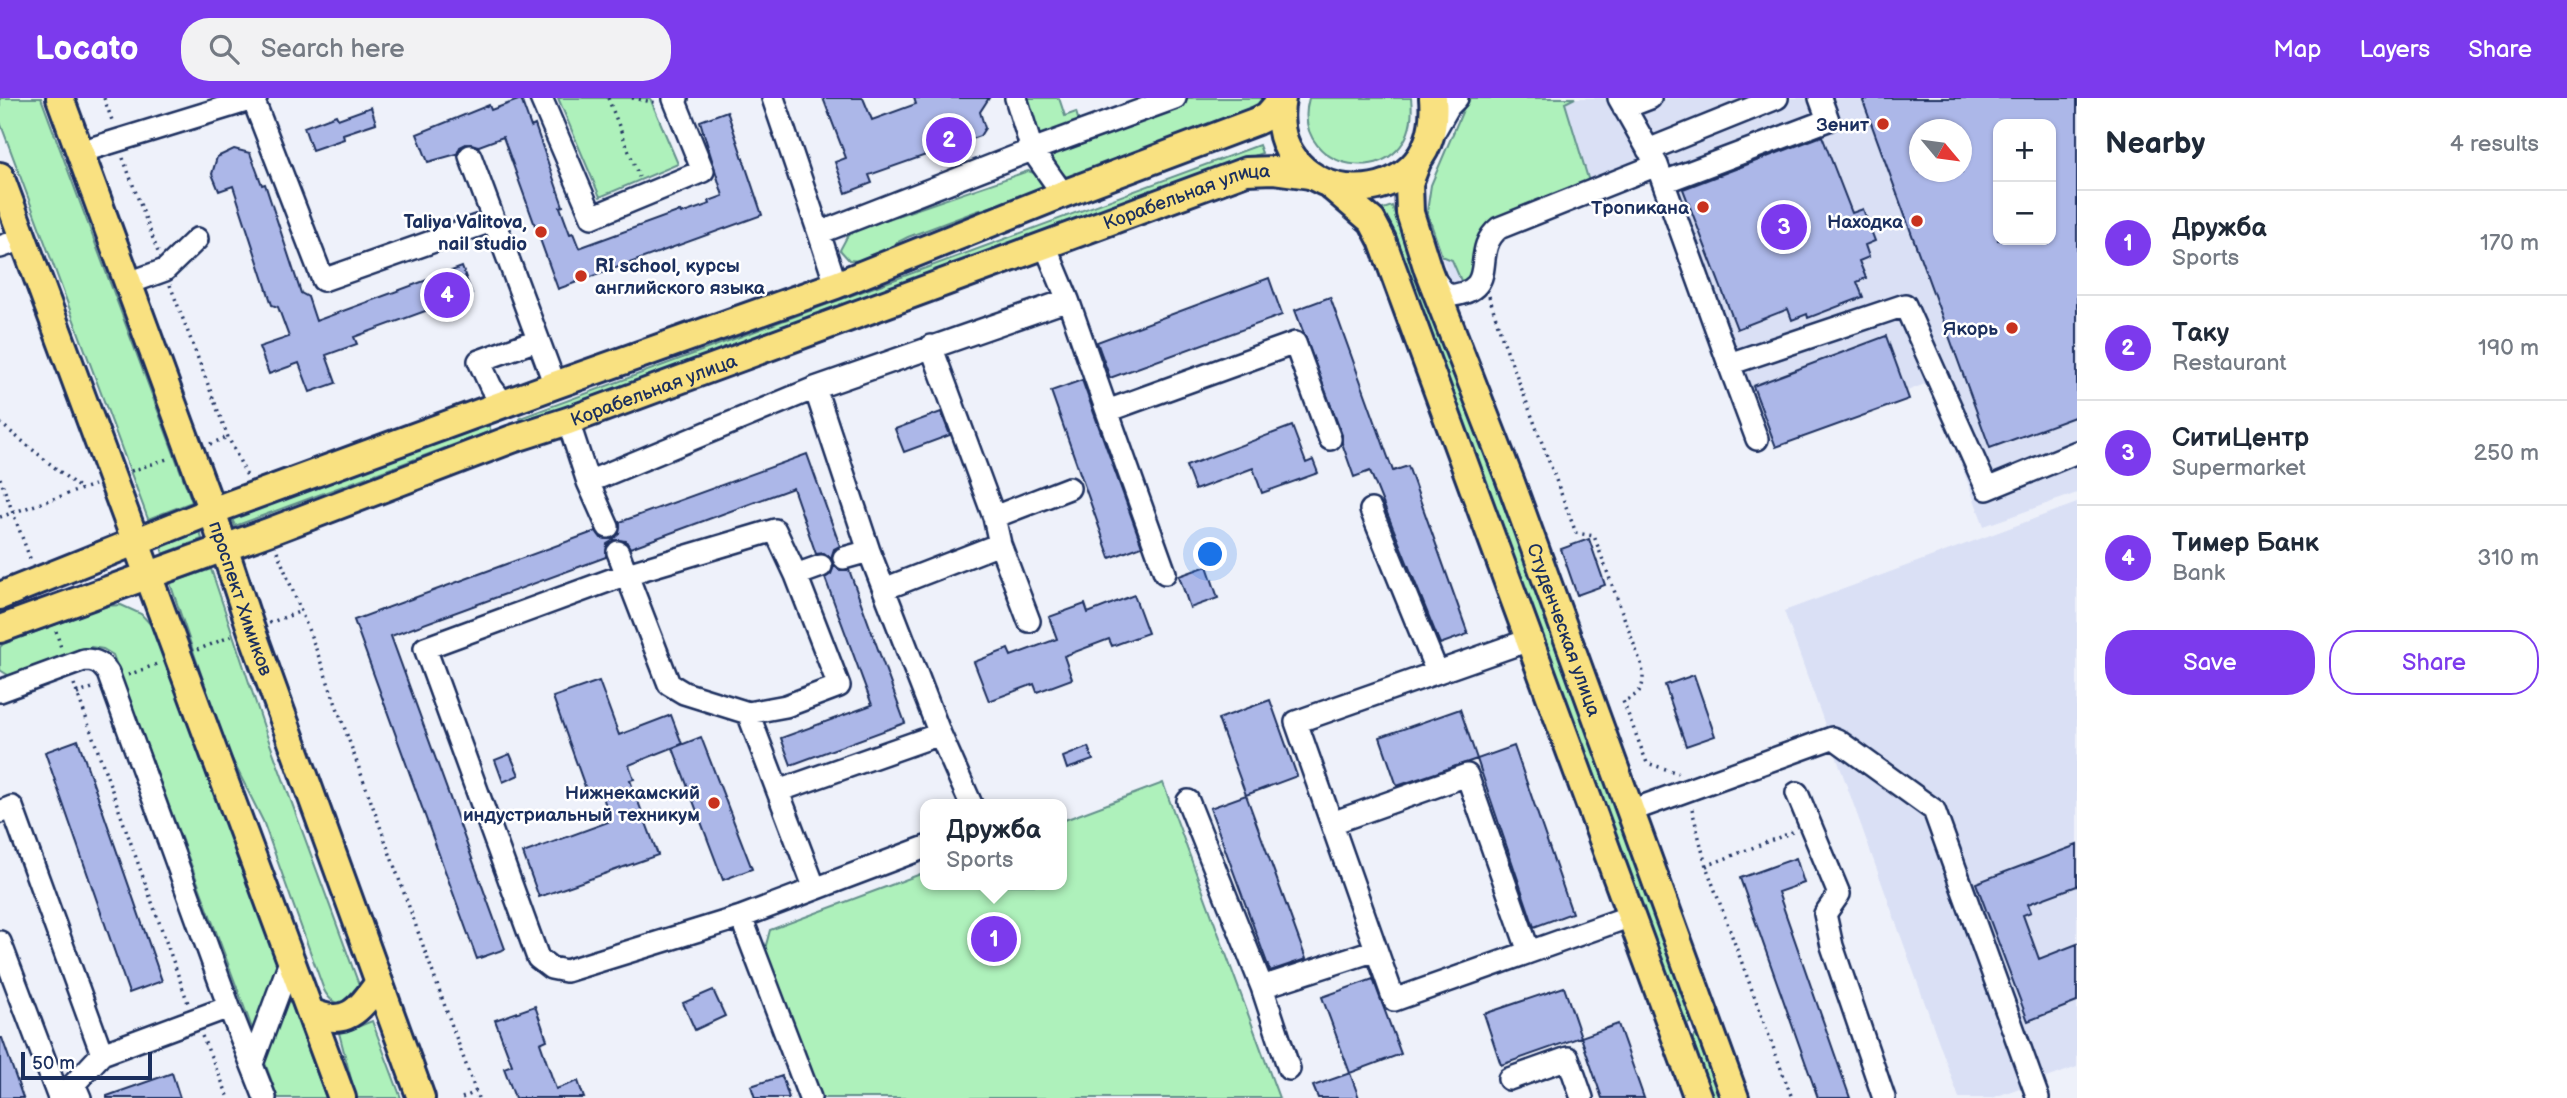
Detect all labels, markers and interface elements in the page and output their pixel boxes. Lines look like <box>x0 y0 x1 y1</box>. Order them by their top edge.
search box <box>181 18 671 81</box>
text: Locato <box>35 29 139 69</box>
icon: search <box>205 30 243 68</box>
text: Search here <box>261 34 405 65</box>
text: Map <box>2273 35 2321 64</box>
text: Layers <box>2359 35 2430 64</box>
text: Share <box>2468 35 2532 64</box>
pin: 2 <box>926 114 972 166</box>
place label: Зенит <box>1816 114 1869 137</box>
marker: Зенит <box>1875 116 1891 132</box>
north arrow <box>1909 119 1972 182</box>
map controls <box>1993 119 2056 245</box>
button: + <box>1993 119 2056 182</box>
text: Nearby <box>2105 126 2205 162</box>
text: 4 results <box>2450 130 2539 158</box>
street label: Корабельная улица <box>1100 160 1271 236</box>
button: − <box>1993 182 2056 245</box>
place label: Тропикана <box>1591 197 1690 220</box>
marker: Тропикана <box>1695 199 1711 215</box>
pin: 3 <box>1761 201 1807 253</box>
place label: Taliya Valitova, nail studio <box>403 211 527 256</box>
place label: Находка <box>1827 211 1904 234</box>
marker: Находка <box>1909 213 1925 229</box>
text: Дружба <box>2172 213 2267 244</box>
marker: Taliya Valitova, nail studio <box>533 224 549 240</box>
text: 1 <box>2123 229 2133 257</box>
text: 170 m <box>2480 229 2539 257</box>
text: Sports <box>2172 244 2239 272</box>
place label: RI school, курсы английского языка <box>595 255 766 300</box>
marker: RI school, курсы английского языка <box>573 268 589 284</box>
pin: 4 <box>424 269 470 321</box>
place label: Якорь <box>1943 318 1998 341</box>
text: Таку <box>2172 318 2229 349</box>
marker: Якорь <box>2004 320 2020 336</box>
text: 2 <box>2121 334 2135 362</box>
text: 190 m <box>2478 334 2539 362</box>
text: Restaurant <box>2172 349 2286 377</box>
street label: Корабельная улица <box>568 350 740 432</box>
text: СитиЦентр <box>2172 423 2309 454</box>
text: 3 <box>2121 439 2135 467</box>
text: 250 m <box>2473 439 2539 467</box>
text: Supermarket <box>2172 454 2306 482</box>
street label: проспект Химиков <box>203 518 277 679</box>
text: Тимер Банк <box>2172 528 2319 559</box>
your location <box>1193 537 1227 571</box>
street label: Студенческая улица <box>1521 541 1605 720</box>
text: 4 <box>2121 544 2135 572</box>
text: 310 m <box>2477 544 2539 572</box>
text: Bank <box>2172 559 2225 587</box>
button: Save <box>2105 630 2315 695</box>
button: Share <box>2329 630 2539 695</box>
place label: Нижнекамский индустриальный техникум <box>463 782 700 827</box>
marker: Нижнекамский индустриальный техникум <box>706 795 722 811</box>
popup <box>920 799 1067 890</box>
text: Дружба <box>946 815 1041 846</box>
text: Sports <box>946 846 1013 874</box>
pin: 1 <box>971 913 1017 965</box>
scale bar <box>21 1049 152 1081</box>
text: 50 m <box>32 1052 75 1075</box>

